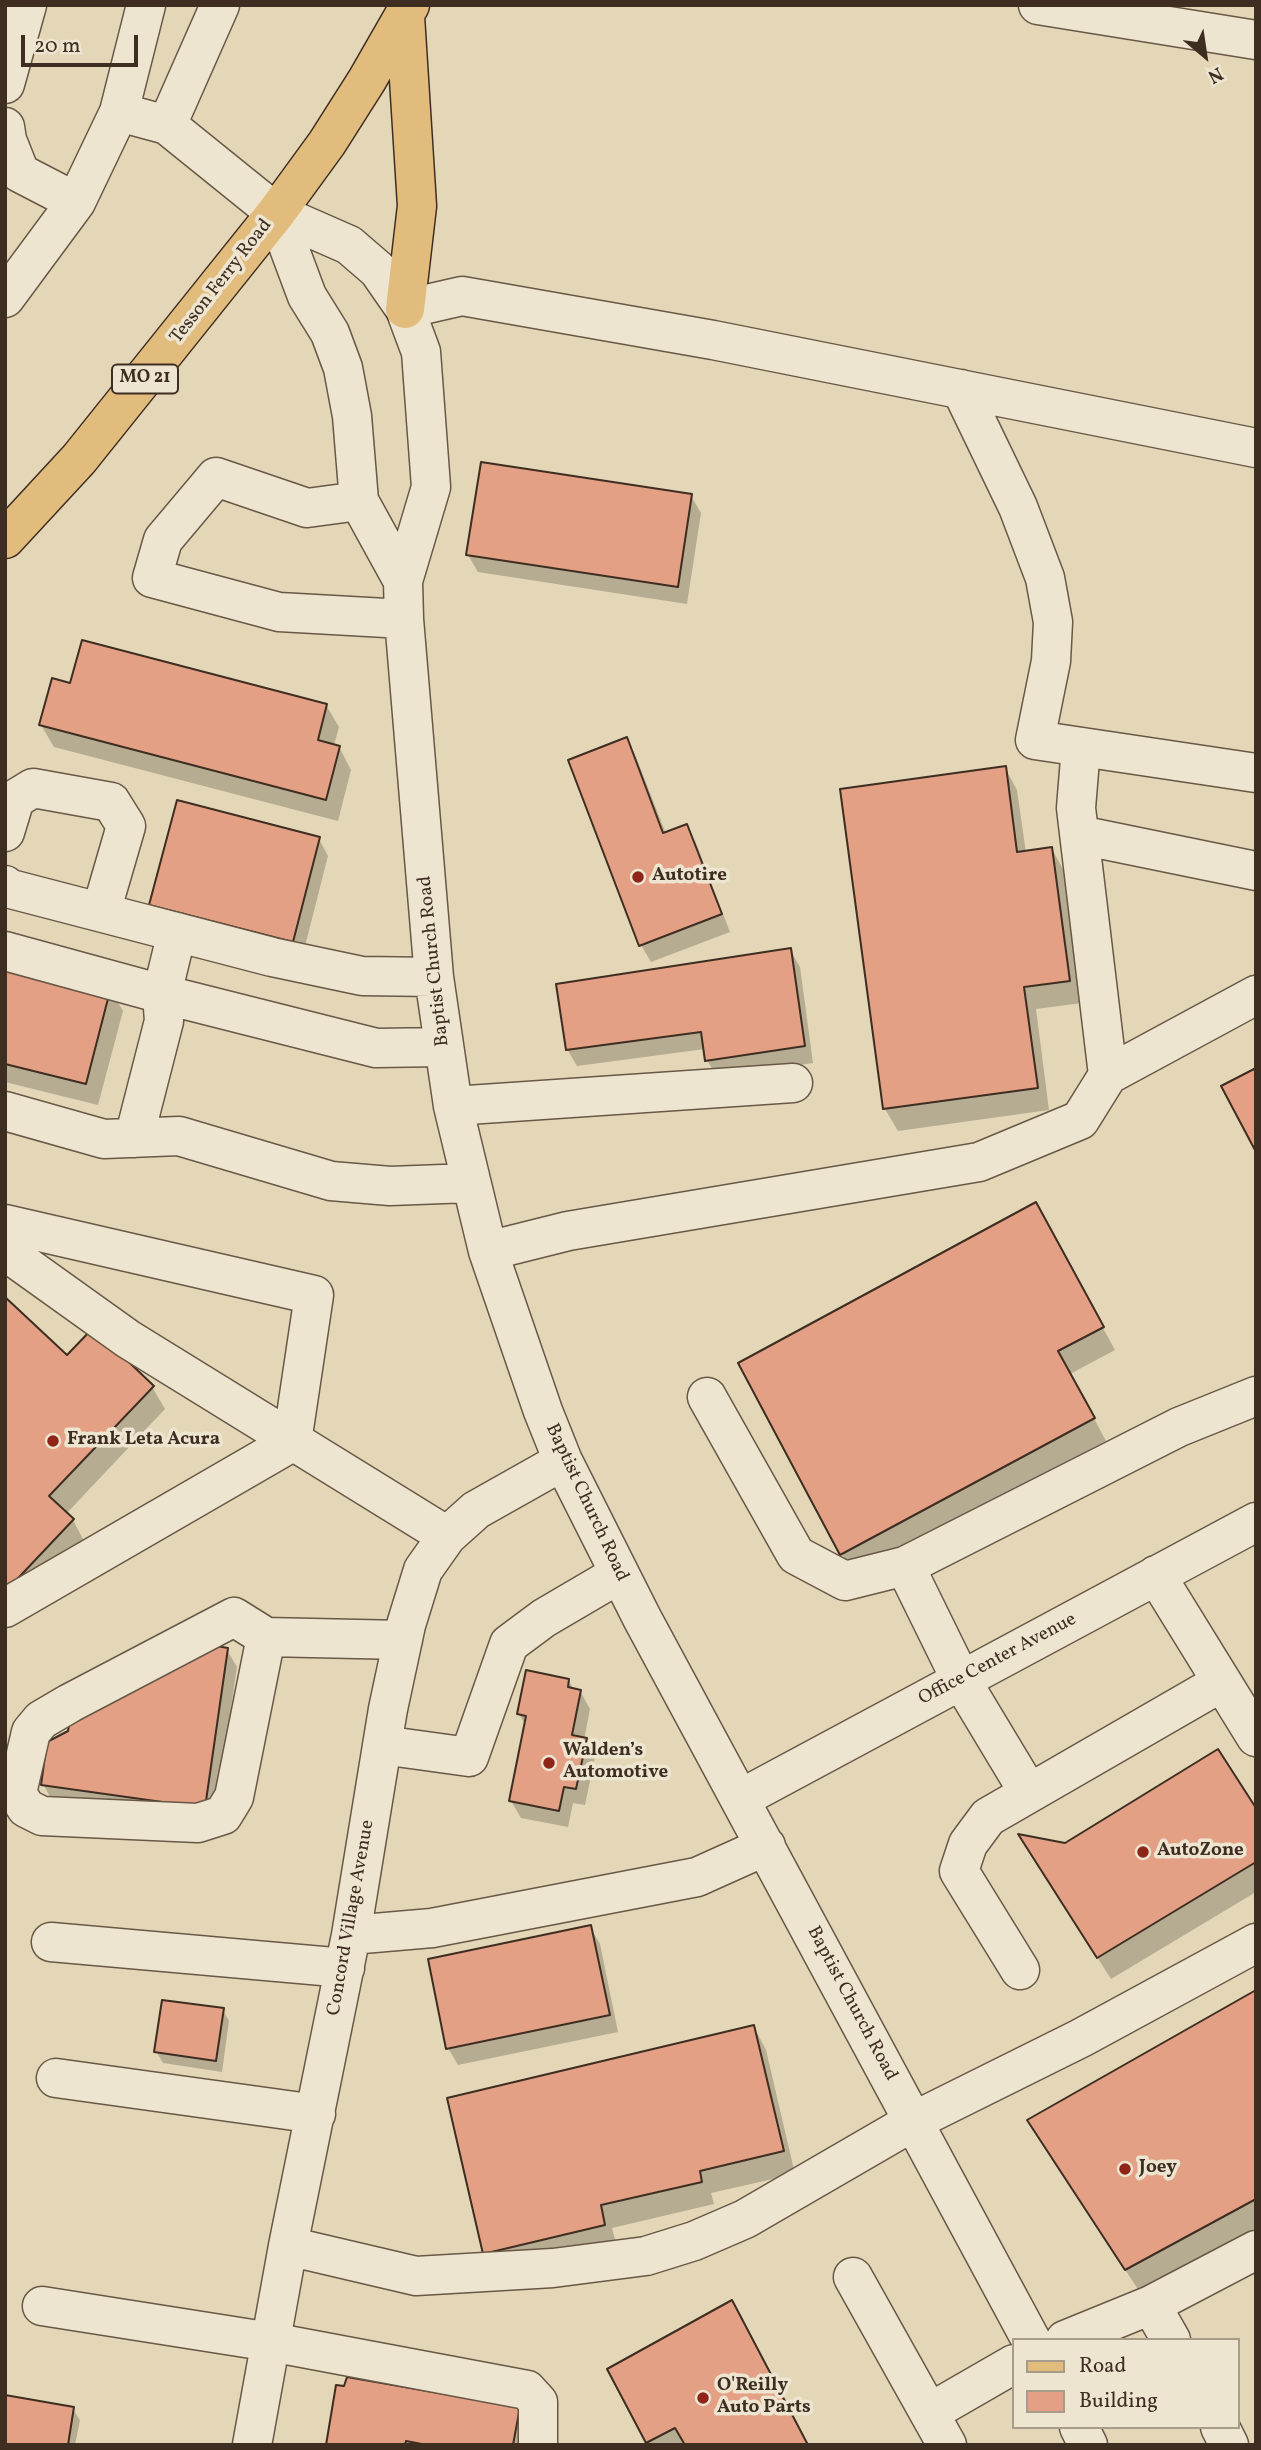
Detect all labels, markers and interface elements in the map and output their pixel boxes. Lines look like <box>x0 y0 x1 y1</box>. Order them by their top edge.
scale bar <box>24 21 142 65</box>
north arrow <box>1170 21 1240 91</box>
text: 20 m <box>34 32 80 61</box>
text: N <box>1203 60 1228 89</box>
street label: Tesson Ferry Road <box>166 215 278 349</box>
road number: MO 21 <box>112 365 178 394</box>
place label: Autotire <box>652 866 727 888</box>
marker: Autotire <box>630 869 646 885</box>
street label: Baptist Church Road <box>415 874 455 1048</box>
street label: Baptist Church Road <box>539 1420 633 1586</box>
place label: Frank Leta Acura <box>67 1430 220 1452</box>
marker: Frank Leta Acura <box>45 1433 61 1449</box>
street label: Office Center Avenue <box>915 1609 1081 1711</box>
place label: Walden’s Automotive <box>563 1741 668 1785</box>
marker: Walden’s Automotive <box>541 1755 557 1771</box>
street label: Concord Village Avenue <box>324 1818 380 2018</box>
place label: AutoZone <box>1157 1841 1244 1863</box>
marker: AutoZone <box>1135 1844 1151 1860</box>
street label: Baptist Church Road <box>801 1923 901 2085</box>
place label: Joey <box>1139 2158 1177 2180</box>
marker: Joey <box>1117 2161 1133 2177</box>
legend <box>1012 2338 1240 2429</box>
text: Road <box>1079 2352 1126 2381</box>
place label: O'Reilly Auto Parts <box>717 2376 811 2420</box>
text: Building <box>1079 2387 1158 2416</box>
marker: O'Reilly Auto Parts <box>695 2390 711 2406</box>

